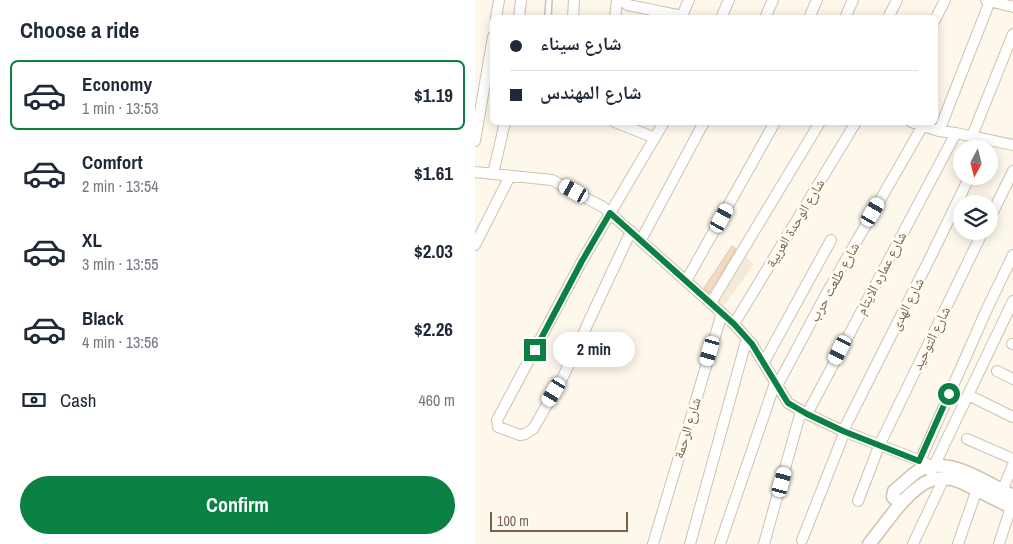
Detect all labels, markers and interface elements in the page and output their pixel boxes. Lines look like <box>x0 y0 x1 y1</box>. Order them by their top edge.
text: Choose a ride <box>20 15 139 45</box>
text: شارع سيناء <box>540 30 622 56</box>
text: Economy <box>82 71 152 97</box>
icon: car <box>22 73 67 118</box>
text: شارع المهندس <box>540 79 642 105</box>
text: $1.19 <box>414 82 453 108</box>
text: 1 min · 13:53 <box>82 97 159 119</box>
north arrow <box>953 140 997 185</box>
map controls <box>953 140 998 240</box>
text: Comfort <box>82 149 143 175</box>
icon: car <box>22 151 67 196</box>
text: $1.61 <box>414 160 453 186</box>
text: 2 min · 13:54 <box>82 175 159 197</box>
street label: شارع الوحدة العربية <box>762 175 829 271</box>
car <box>557 177 590 205</box>
car <box>859 195 886 229</box>
button: layers <box>953 195 998 240</box>
car <box>708 201 735 235</box>
text: XL <box>82 227 102 253</box>
street label: شارع عماره الايتام <box>852 228 911 318</box>
icon: car <box>22 229 67 274</box>
text: $2.03 <box>414 238 453 264</box>
street label: شارع طلعت حرب <box>805 239 864 325</box>
text: 3 min · 13:55 <box>82 253 159 275</box>
street label: شارع الهدى <box>886 275 929 334</box>
street label: شارع التوحيد <box>908 303 955 373</box>
text: Black <box>82 305 124 331</box>
icon: car <box>22 307 67 352</box>
text: $2.26 <box>414 316 453 342</box>
text: 4 min · 13:56 <box>82 331 159 353</box>
callout: 2 min <box>553 332 635 368</box>
car <box>826 333 853 367</box>
car <box>698 335 721 367</box>
text: 2 min <box>577 338 611 360</box>
route end <box>524 339 546 361</box>
car <box>539 375 568 409</box>
route start <box>938 383 960 405</box>
icon: cash <box>20 386 48 414</box>
text: Cash <box>60 387 96 413</box>
text: 460 m <box>419 389 455 411</box>
street label: شارع الرحمة <box>669 395 706 461</box>
car <box>770 466 793 498</box>
button: Confirm <box>20 476 455 534</box>
scale bar <box>490 509 627 532</box>
text: 100 m <box>497 512 529 530</box>

